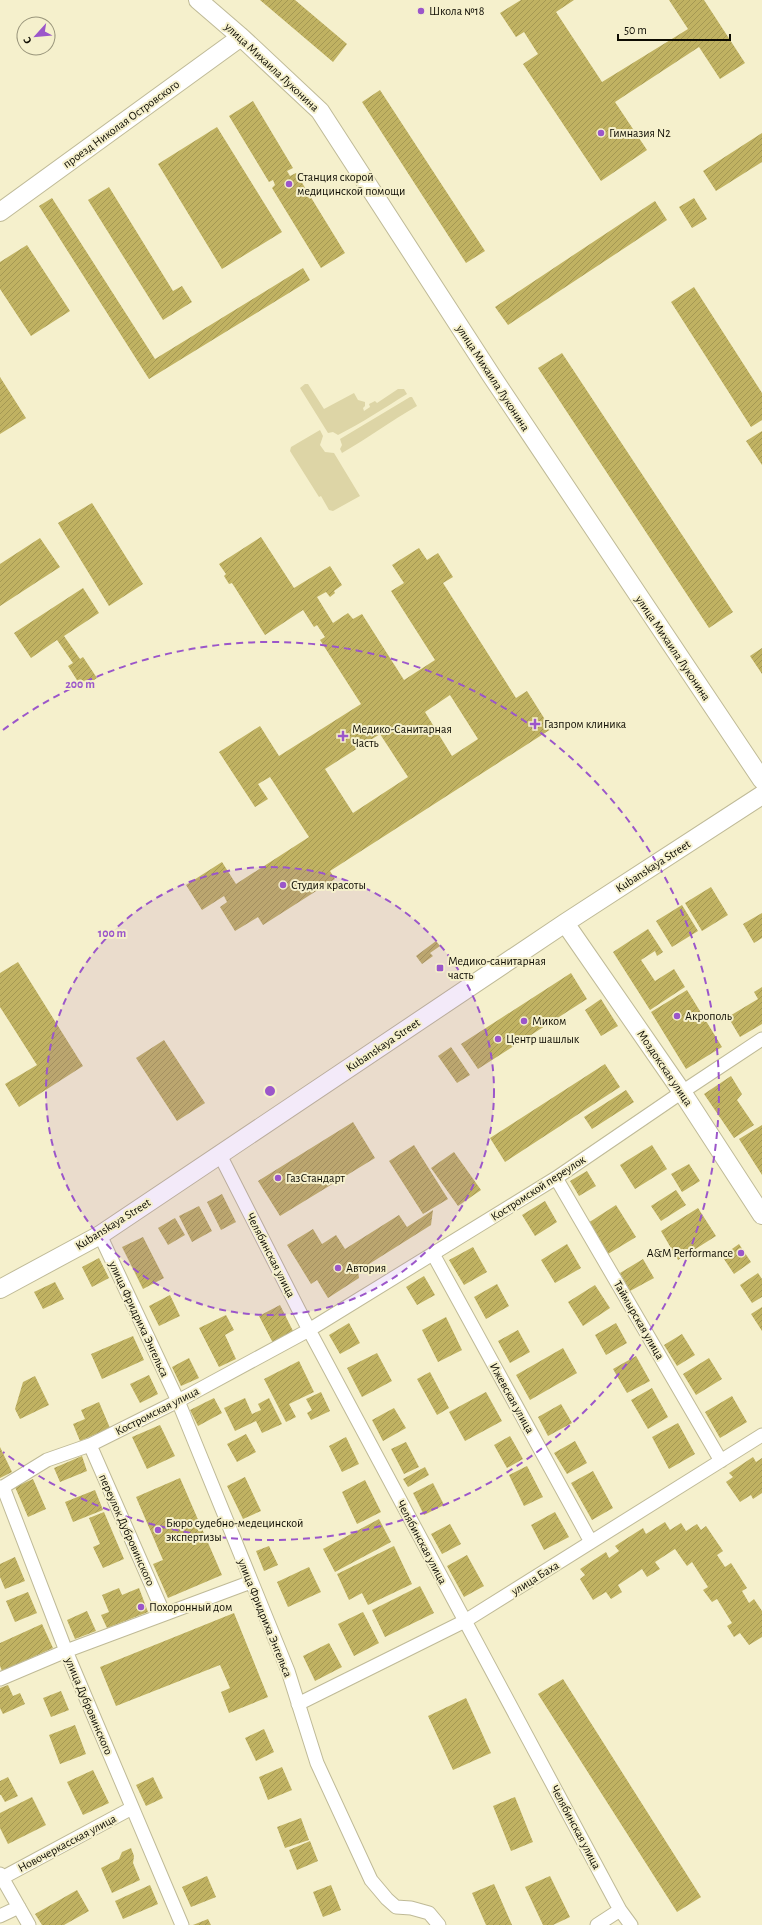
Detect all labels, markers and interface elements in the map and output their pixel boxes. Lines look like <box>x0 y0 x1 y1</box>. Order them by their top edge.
place label: Школа №18 <box>429 5 485 17</box>
marker: Школа №18 <box>416 6 426 16</box>
north arrow <box>16 16 56 56</box>
scale bar <box>618 16 730 42</box>
street label: улица Михаила Луконина <box>221 20 322 115</box>
text: 50 m <box>624 24 647 36</box>
text: С <box>21 35 34 46</box>
street label: проезд Николая Островского <box>61 78 182 170</box>
place label: Гимназия N2 <box>609 127 671 139</box>
marker: Гимназия N2 <box>596 128 606 138</box>
place label: Станция скорой медицинской помощи <box>297 171 405 197</box>
marker: Станция скорой медицинской помощи <box>284 179 294 189</box>
street label: улица Михаила Луконина <box>453 322 532 434</box>
street label: улица Михаила Луконина <box>632 592 713 704</box>
text: 200 m <box>65 678 95 690</box>
marker: Газпром клиника <box>529 718 541 730</box>
place label: Газпром клиника <box>544 718 627 730</box>
place label: Медико-Санитарная Часть <box>352 723 452 749</box>
marker: Медико-Санитарная Часть <box>337 730 349 742</box>
street label: Kubanskaya Street <box>614 837 693 895</box>
place label: Студия красоты <box>291 879 366 892</box>
marker: Студия красоты <box>278 880 288 890</box>
text: 100 m <box>98 927 126 939</box>
place label: Медико-санитарная часть <box>448 955 546 981</box>
marker: Медико-санитарная часть <box>435 963 445 973</box>
place label: Акрополь <box>685 1010 732 1022</box>
marker: Акрополь <box>672 1011 682 1021</box>
place label: Миком <box>532 1015 566 1027</box>
street label: Kubanskaya Street <box>344 1016 423 1075</box>
marker: Миком <box>519 1016 529 1026</box>
street label: Моздокская улица <box>634 1028 695 1109</box>
place label: Центр шашлык <box>506 1033 580 1045</box>
marker: Центр шашлык <box>493 1034 503 1044</box>
centre of rings <box>263 1084 277 1098</box>
street label: Костромской переулок <box>489 1153 588 1224</box>
place label: ГазСтандарт <box>286 1172 346 1184</box>
marker: ГазСтандарт <box>273 1173 283 1183</box>
street label: Kubanskaya Street <box>73 1196 153 1253</box>
street label: Челябинская улица <box>244 1211 298 1300</box>
place label: A&M Performance <box>647 1247 733 1259</box>
marker: A&M Performance <box>736 1248 746 1258</box>
street label: улица Фридриха Энгельса <box>106 1258 171 1380</box>
place label: Автория <box>346 1262 386 1274</box>
marker: Автория <box>333 1263 343 1273</box>
street label: Таймырская улица <box>611 1279 667 1362</box>
street label: Ижевская улица <box>487 1361 537 1436</box>
street label: Костромская улица <box>113 1384 202 1438</box>
street label: переулок Дубровинского <box>96 1472 157 1588</box>
street label: Челябинская улица <box>394 1498 449 1587</box>
place label: Бюро судебно-медецинской экспертизы <box>166 1517 303 1543</box>
marker: Бюро судебно-медецинской экспертизы <box>153 1525 163 1535</box>
street label: улица Фридриха Энгельса <box>234 1556 294 1680</box>
street label: улица Баха <box>508 1558 562 1599</box>
place label: Похоронный дом <box>149 1601 232 1613</box>
marker: Похоронный дом <box>136 1602 146 1612</box>
street label: улица Дубровинского <box>62 1655 115 1757</box>
street label: Челябинская улица <box>548 1783 603 1872</box>
street label: Новочеркасская улица <box>16 1812 119 1875</box>

